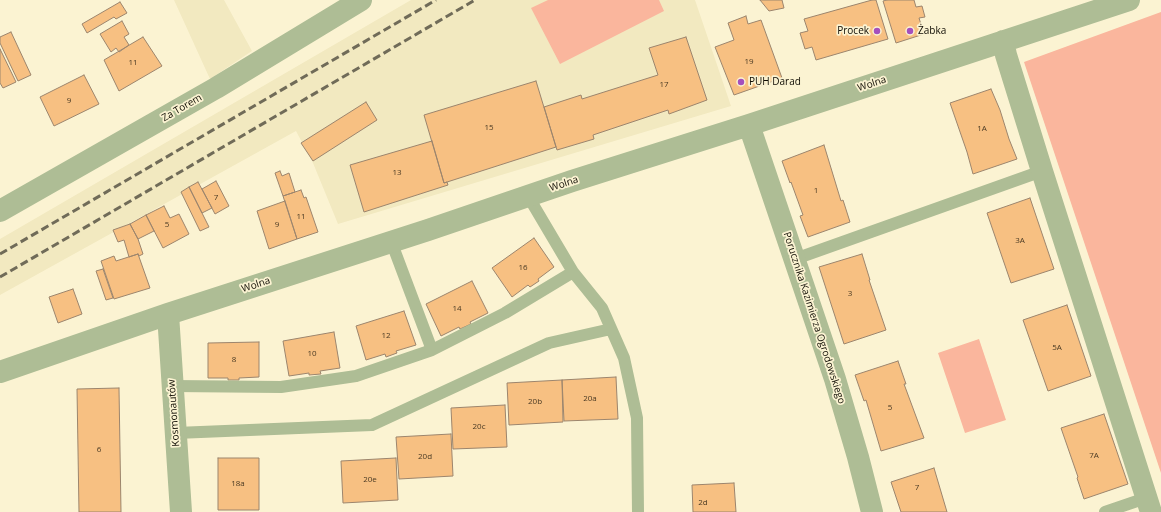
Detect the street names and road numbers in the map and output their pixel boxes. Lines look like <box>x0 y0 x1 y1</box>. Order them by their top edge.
street label: Wolna <box>856 74 888 94</box>
street label: Za Torem <box>160 92 204 124</box>
street label: Wolna <box>548 174 580 194</box>
street label: Porucznika Kazimierza Ogrodowskiego <box>781 231 847 405</box>
street label: Wolna <box>240 275 272 295</box>
street label: Kosmonautów <box>166 379 182 447</box>

